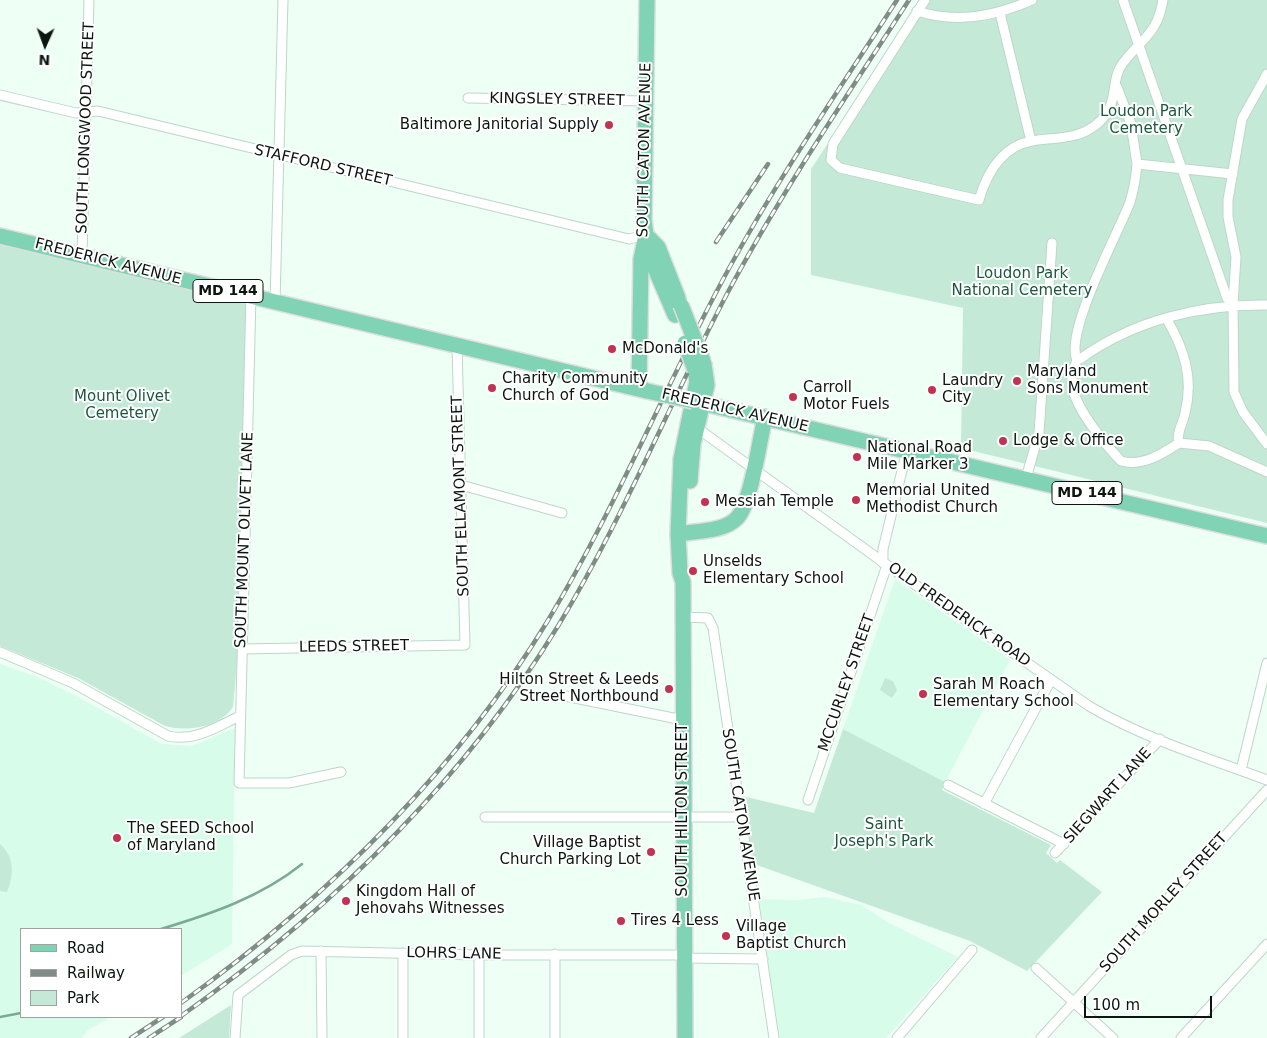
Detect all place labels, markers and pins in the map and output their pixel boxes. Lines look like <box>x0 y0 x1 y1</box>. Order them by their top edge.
place label: Baltimore Janitorial Supply <box>400 116 599 134</box>
marker: Baltimore Janitorial Supply <box>603 119 615 131</box>
place label: McDonald's <box>622 340 708 358</box>
marker: McDonald's <box>606 343 618 355</box>
place label: Maryland Sons Monument <box>1027 363 1148 398</box>
place label: Charity Community Church of God <box>502 370 648 405</box>
place label: Laundry City <box>942 372 1003 407</box>
marker: Maryland Sons Monument <box>1011 375 1023 387</box>
place label: Carroll Motor Fuels <box>803 379 890 414</box>
marker: Charity Community Church of God <box>486 382 498 394</box>
marker: Laundry City <box>926 384 938 396</box>
marker: Carroll Motor Fuels <box>787 391 799 403</box>
place label: Lodge & Office <box>1013 432 1124 450</box>
marker: Lodge & Office <box>997 435 1009 447</box>
place label: National Road Mile Marker 3 <box>867 439 972 474</box>
marker: National Road Mile Marker 3 <box>851 451 863 463</box>
place label: Memorial United Methodist Church <box>866 482 998 517</box>
place label: Messiah Temple <box>715 493 834 511</box>
marker: Memorial United Methodist Church <box>850 494 862 506</box>
marker: Messiah Temple <box>699 496 711 508</box>
place label: Unselds Elementary School <box>703 553 844 588</box>
marker: Unselds Elementary School <box>687 565 699 577</box>
place label: Hilton Street & Leeds Street Northbound <box>499 671 659 706</box>
place label: Sarah M Roach Elementary School <box>933 676 1074 711</box>
marker: Hilton Street & Leeds Street Northbound <box>663 683 675 695</box>
marker: Sarah M Roach Elementary School <box>917 688 929 700</box>
place label: The SEED School of Maryland <box>127 820 254 855</box>
marker: The SEED School of Maryland <box>111 832 123 844</box>
place label: Village Baptist Church Parking Lot <box>500 834 641 869</box>
marker: Village Baptist Church Parking Lot <box>645 846 657 858</box>
place label: Kingdom Hall of Jehovahs Witnesses <box>356 883 504 918</box>
marker: Kingdom Hall of Jehovahs Witnesses <box>340 895 352 907</box>
place label: Tires 4 Less <box>631 912 719 930</box>
marker: Tires 4 Less <box>615 915 627 927</box>
place label: Village Baptist Church <box>736 918 847 953</box>
marker: Village Baptist Church <box>720 930 732 942</box>

